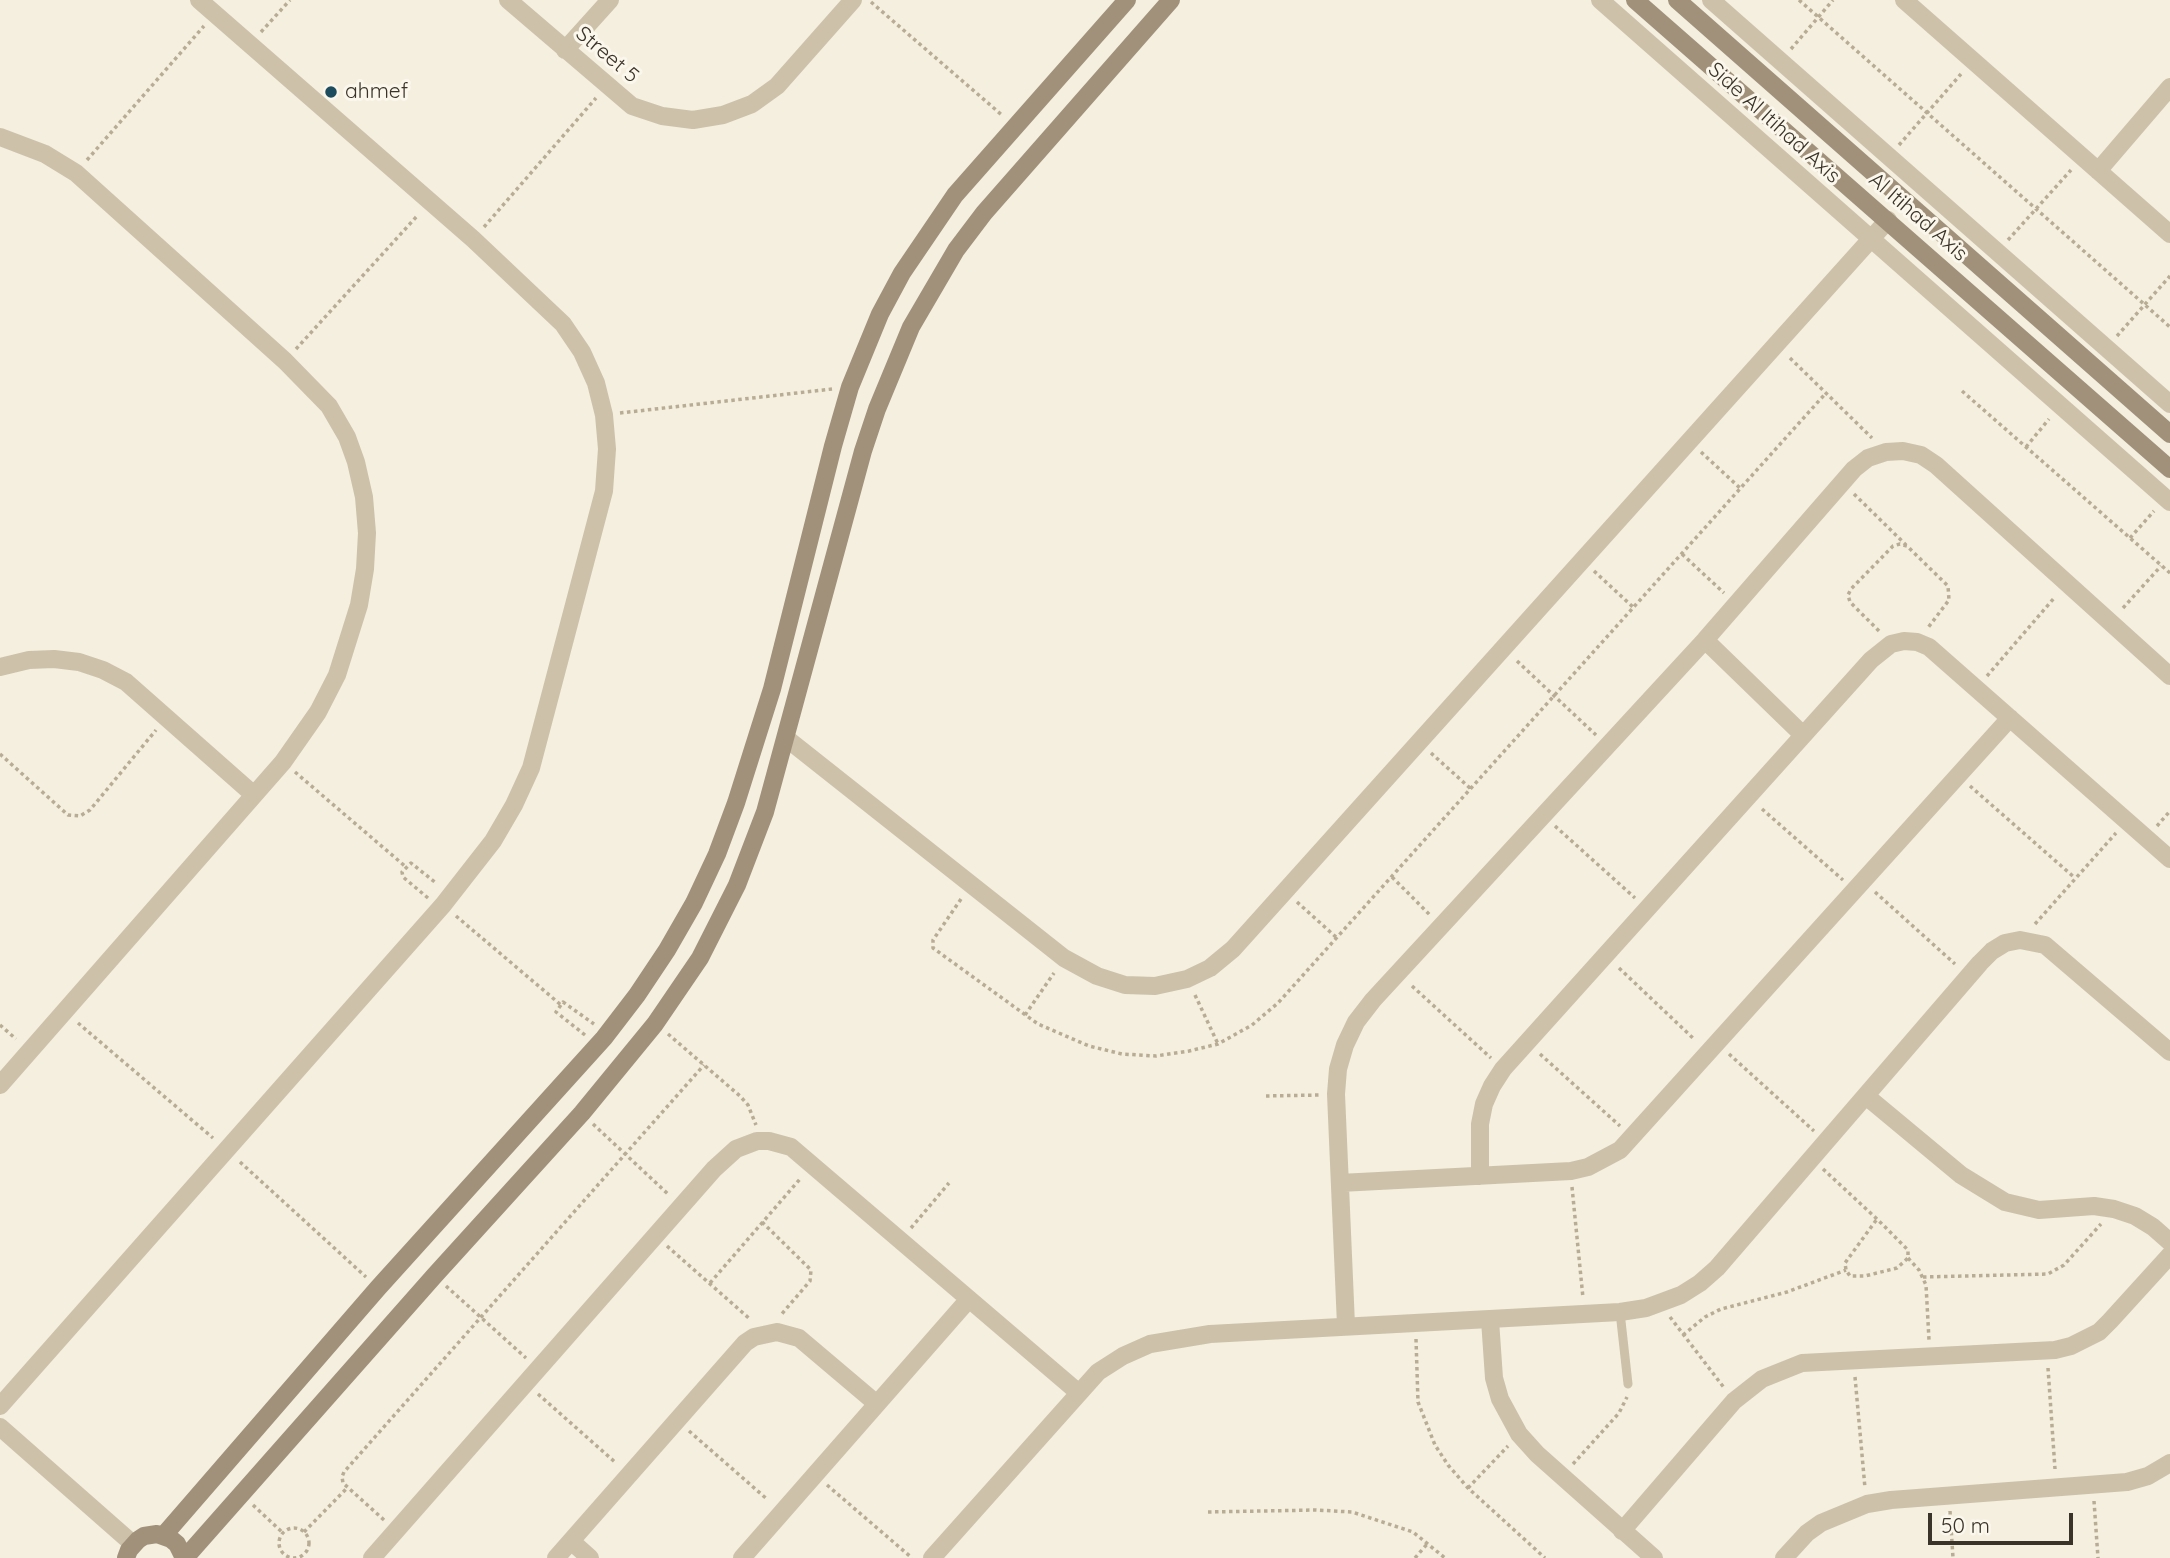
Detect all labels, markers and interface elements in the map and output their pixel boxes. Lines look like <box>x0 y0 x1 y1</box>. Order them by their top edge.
street label: Street 5 <box>570 21 644 89</box>
street label: Side Al Itihad Axis <box>1703 57 1845 189</box>
place label: ahmef <box>345 79 408 105</box>
marker: ahmef <box>323 84 339 100</box>
street label: Al Itihad Axis <box>1864 167 1972 267</box>
scale bar <box>1932 1498 2077 1542</box>
text: 50 m <box>1941 1512 1990 1538</box>

